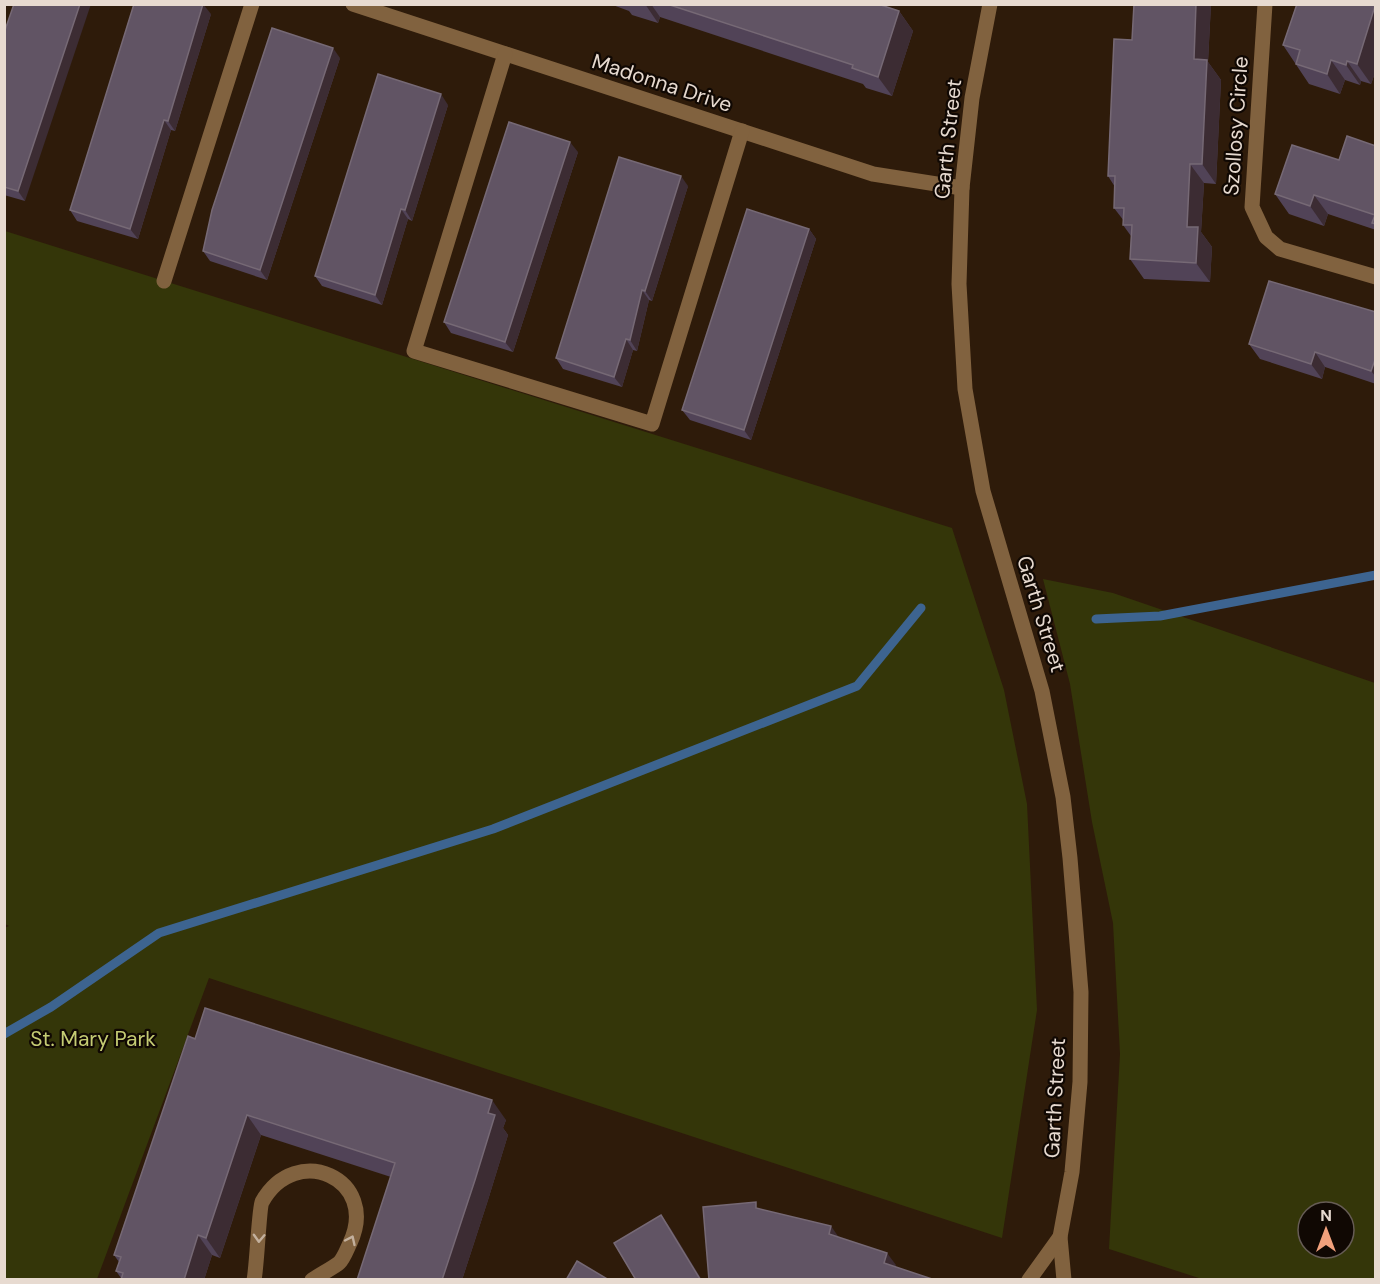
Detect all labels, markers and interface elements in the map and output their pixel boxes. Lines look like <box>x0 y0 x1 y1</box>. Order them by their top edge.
street label: Madonna Drive <box>588 47 736 119</box>
street label: Szollosy Circle <box>1217 55 1255 197</box>
street label: Garth Street <box>928 78 968 200</box>
street label: Garth Street <box>1010 552 1072 676</box>
park label: St. Mary Park <box>30 1025 156 1053</box>
street label: Garth Street <box>1038 1037 1072 1159</box>
north arrow <box>1296 1200 1356 1260</box>
text: N <box>1320 1205 1332 1226</box>
one-way arrow <box>253 1234 266 1243</box>
one-way arrow <box>344 1235 356 1246</box>

